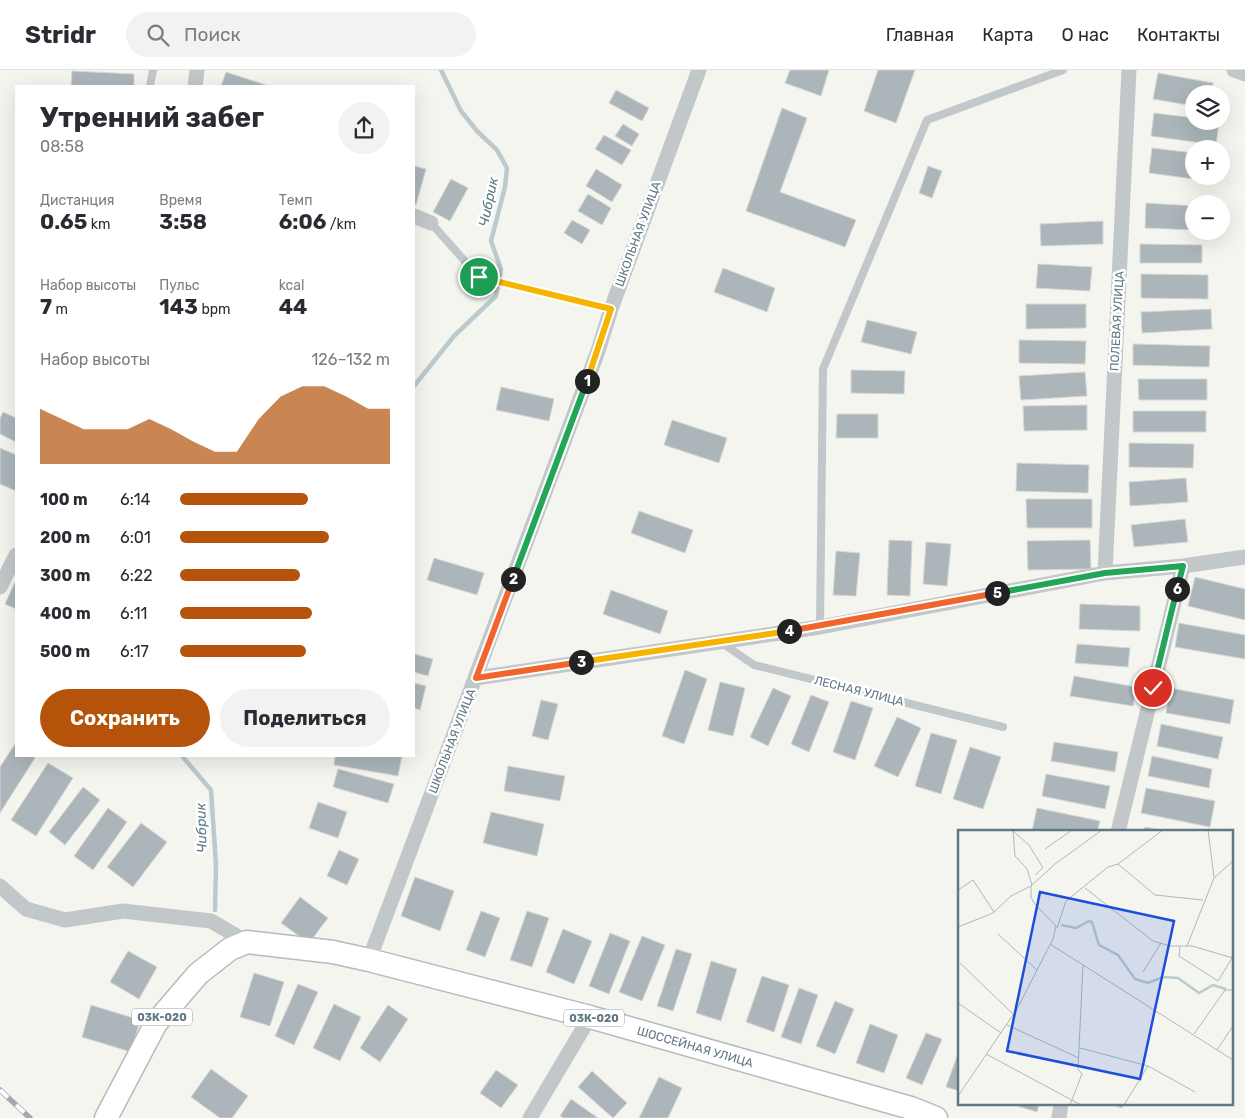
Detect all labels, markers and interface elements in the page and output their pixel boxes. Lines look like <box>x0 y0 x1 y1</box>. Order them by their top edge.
search box <box>126 12 476 57</box>
text: Stridr <box>25 21 96 49</box>
icon: search <box>144 21 172 49</box>
text: Поиск <box>184 23 241 46</box>
text: Главная <box>886 24 954 46</box>
text: Карта <box>982 24 1034 46</box>
text: О нас <box>1062 24 1109 46</box>
text: Контакты <box>1137 24 1220 46</box>
map controls <box>1185 85 1230 240</box>
button: layers <box>1185 85 1230 130</box>
text: Утренний забег <box>40 101 264 134</box>
button: share <box>338 102 390 154</box>
text: 08:58 <box>40 137 84 156</box>
button: + <box>1185 140 1230 185</box>
water label: Чибрик <box>475 175 502 228</box>
street label: ШКОЛЬНАЯ УЛИЦА <box>612 180 664 288</box>
text: Дистанция <box>40 192 114 209</box>
text: Время <box>159 192 202 209</box>
text: Темп <box>279 192 312 209</box>
button: − <box>1185 195 1230 240</box>
text: 0.65 <box>40 209 87 234</box>
text: 3:58 <box>159 209 207 234</box>
text: 6:06 <box>279 209 326 234</box>
text: km <box>87 216 110 233</box>
text: /km <box>326 216 356 233</box>
pin <box>458 256 500 298</box>
icon: arrive <box>465 263 493 291</box>
street label: ПОЛЕВАЯ УЛИЦА <box>1107 271 1127 371</box>
text: Набор высоты <box>40 277 136 294</box>
text: Пульс <box>159 277 199 294</box>
text: kcal <box>279 277 304 294</box>
text: 7 <box>40 294 52 319</box>
text: 143 <box>159 294 198 319</box>
text: 44 <box>279 294 307 319</box>
text: m <box>52 301 68 318</box>
text: bpm <box>198 301 231 318</box>
text: Набор высоты <box>40 350 150 369</box>
text: 126–132 m <box>312 350 390 369</box>
pin: 1 <box>574 368 600 394</box>
text: 1 <box>584 373 591 390</box>
text: 100 m <box>40 490 88 509</box>
text: 6:14 <box>120 490 151 509</box>
text: 200 m <box>40 528 90 547</box>
text: 6:01 <box>120 528 151 547</box>
text: 300 m <box>40 566 90 585</box>
text: 6:22 <box>120 566 153 585</box>
pin: 2 <box>500 566 526 592</box>
text: 2 <box>509 571 518 588</box>
pin: 6 <box>1164 576 1190 602</box>
pin: 5 <box>984 580 1010 606</box>
text: 6 <box>1173 581 1182 598</box>
text: 5 <box>993 585 1002 602</box>
text: 400 m <box>40 604 91 623</box>
text: 6:11 <box>120 604 147 623</box>
pin: 4 <box>776 618 802 644</box>
text: 4 <box>785 623 794 640</box>
text: 500 m <box>40 642 90 661</box>
text: 6:17 <box>120 642 149 661</box>
pin: 3 <box>568 650 594 674</box>
text: 3 <box>577 654 586 671</box>
pin <box>1132 667 1174 709</box>
street label: ЛЕСНАЯ УЛИЦА <box>813 673 905 709</box>
icon: check <box>1139 674 1167 702</box>
street label: ШКОЛЬНАЯ УЛИЦА <box>426 687 478 795</box>
button: Сохранить <box>40 689 210 747</box>
button: Поделиться <box>220 689 390 747</box>
water label: Чибрик <box>192 802 211 853</box>
inset map <box>958 830 1232 1106</box>
road number: 03К-020 <box>132 1009 192 1026</box>
road number: 03К-020 <box>564 1010 624 1026</box>
street label: ШОССЕЙНАЯ УЛИЦА <box>635 1024 755 1070</box>

